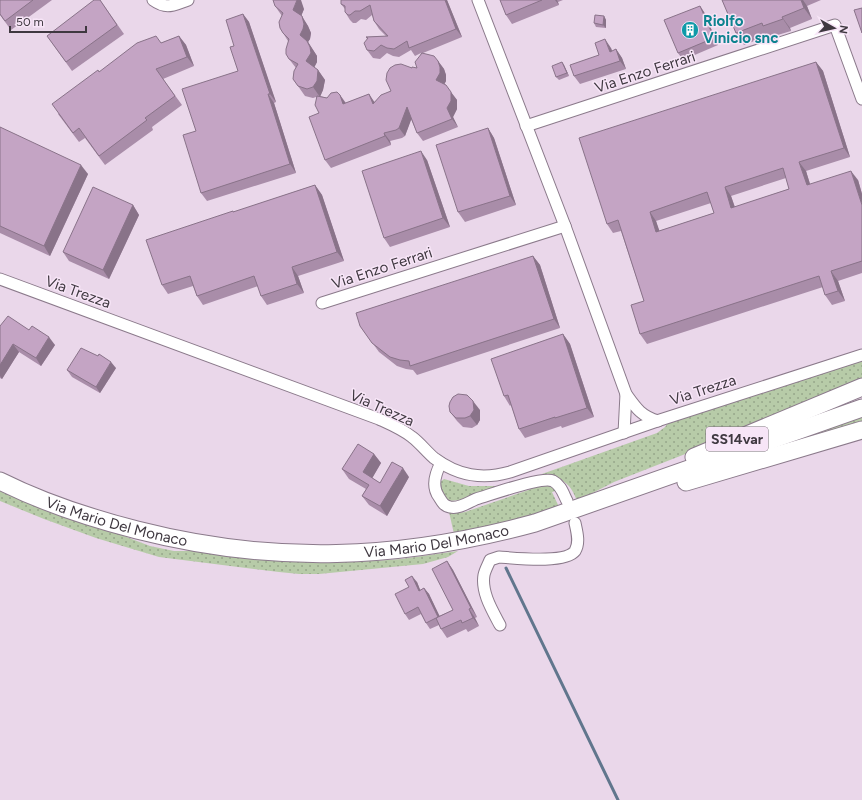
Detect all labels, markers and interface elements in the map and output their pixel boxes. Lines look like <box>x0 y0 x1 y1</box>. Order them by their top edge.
scale bar <box>10 8 86 34</box>
north arrow <box>814 8 854 48</box>
place label: Riolfo Vinicio snc <box>703 12 778 47</box>
text: 50 m <box>16 15 44 29</box>
building icon: Riolfo Vinicio snc <box>680 20 700 40</box>
text: N <box>836 24 850 34</box>
street label: Via Enzo Ferrari <box>592 47 698 97</box>
street label: Via Enzo Ferrari <box>329 243 435 293</box>
street label: Via Trezza <box>43 272 113 312</box>
street label: Via Trezza <box>668 371 738 409</box>
street label: Via Trezza <box>347 386 417 430</box>
road number: SS14var <box>706 427 768 451</box>
street label: Via Mario Del Monaco <box>43 493 189 550</box>
street label: Via Mario Del Monaco <box>363 521 511 561</box>

